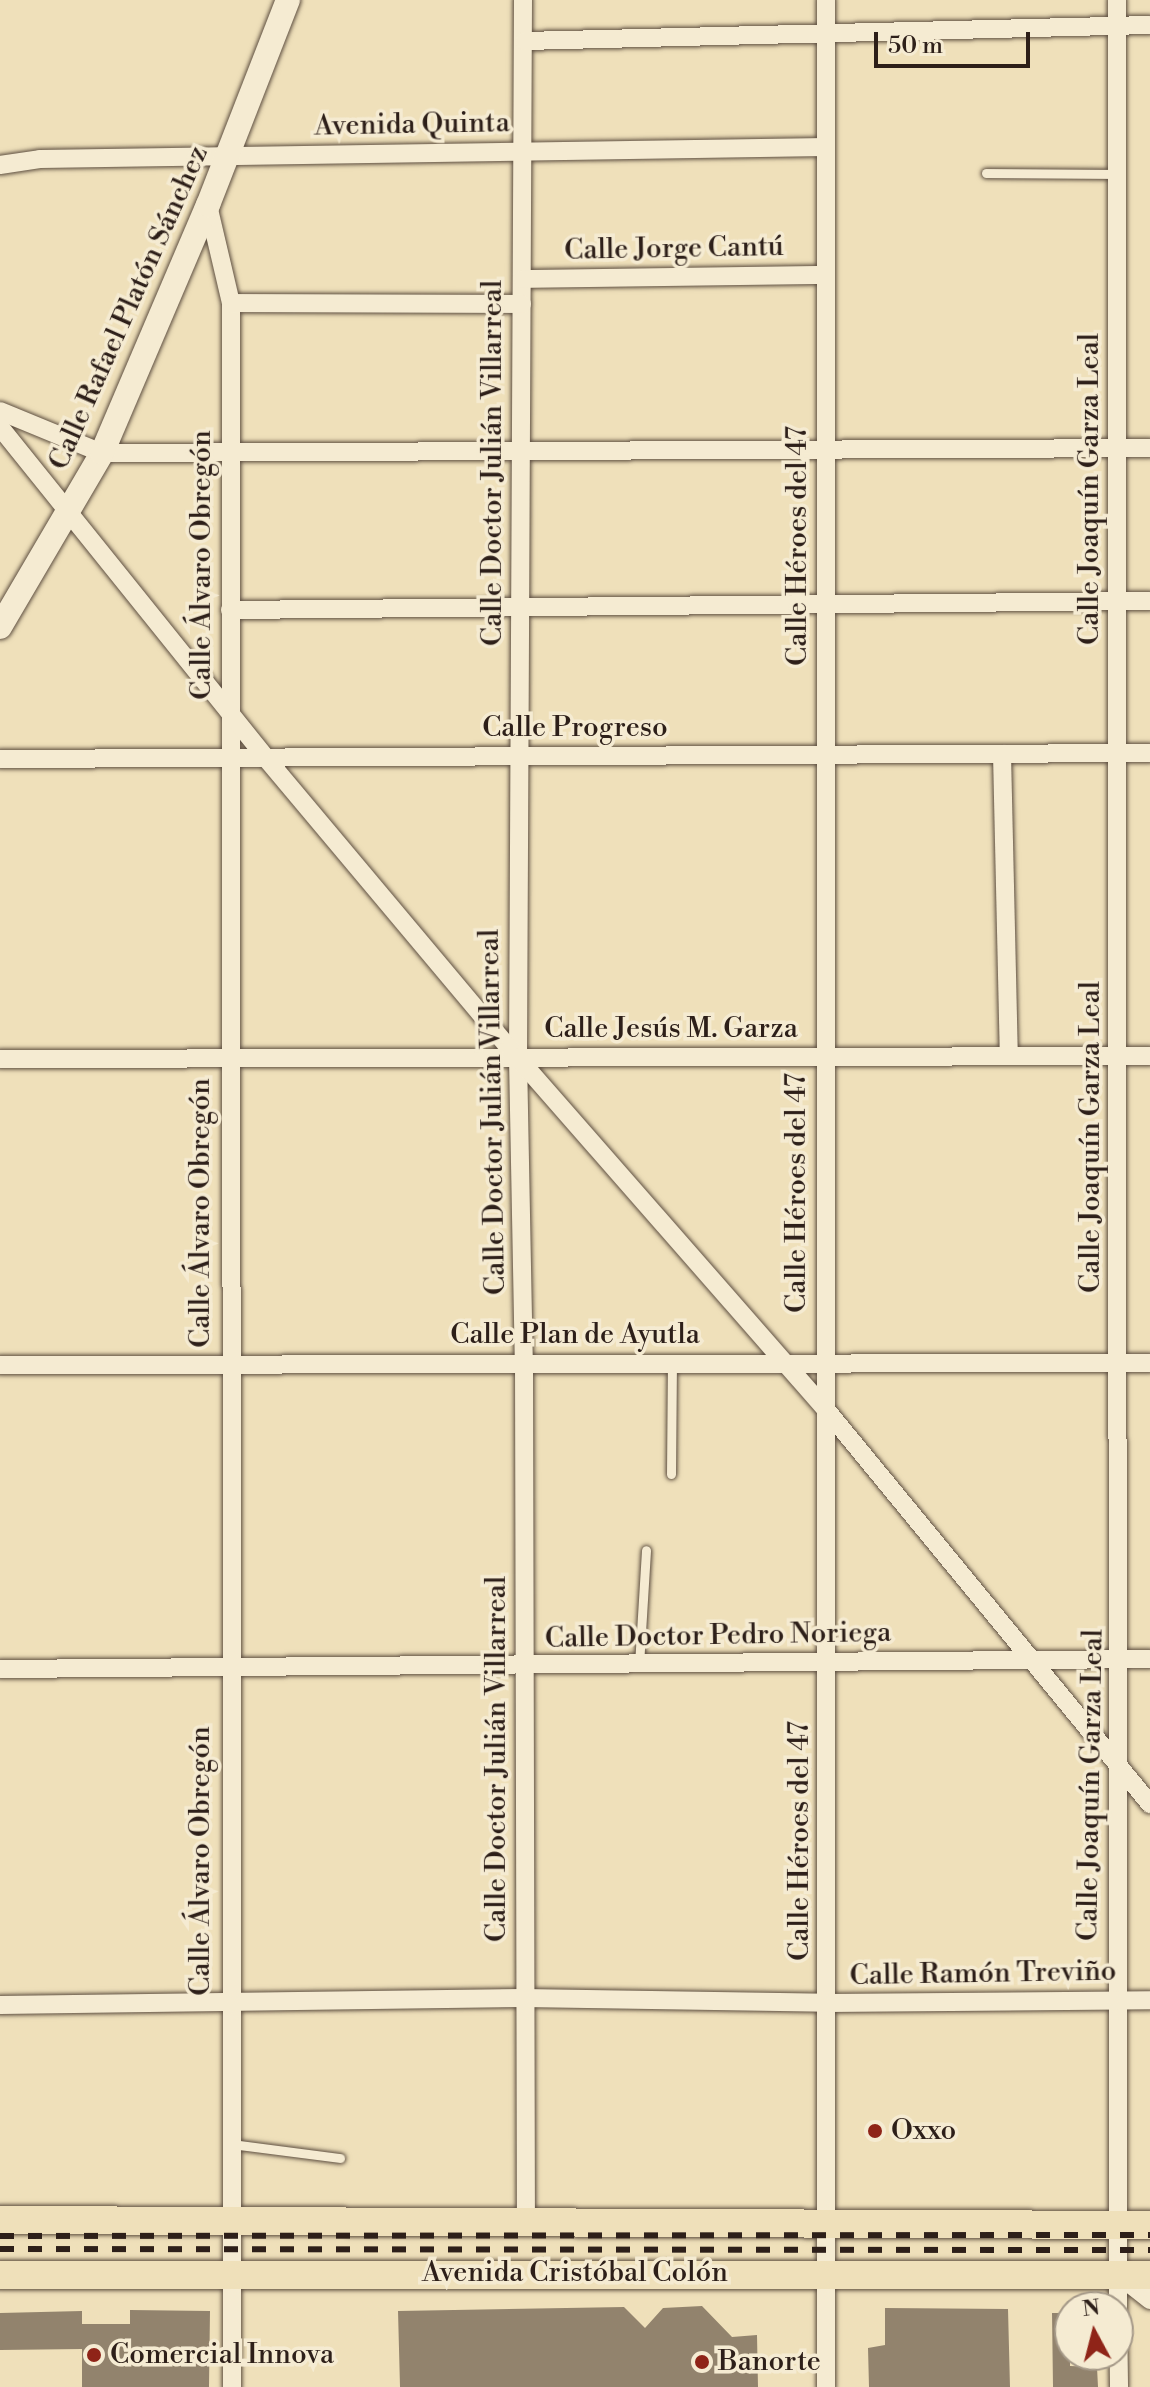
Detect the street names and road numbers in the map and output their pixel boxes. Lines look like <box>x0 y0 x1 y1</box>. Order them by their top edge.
street label: Avenida Quinta <box>314 106 510 144</box>
street label: Calle Rafael Platón Sánchez <box>42 141 216 475</box>
street label: Calle Jorge Cantú <box>564 230 784 268</box>
street label: Calle Doctor Julián Villarreal <box>476 280 510 646</box>
street label: Calle Joaquín Garza Leal <box>1073 333 1107 645</box>
street label: Calle Héroes del 47 <box>781 426 815 666</box>
street label: Calle Álvaro Obregón <box>185 430 219 700</box>
street label: Calle Progreso <box>482 711 668 745</box>
street label: Calle Doctor Julián Villarreal <box>473 929 513 1295</box>
street label: Calle Joaquín Garza Leal <box>1074 981 1108 1293</box>
street label: Calle Jesús M. Garza <box>544 1012 798 1046</box>
street label: Calle Héroes del 47 <box>780 1073 814 1313</box>
street label: Calle Álvaro Obregón <box>184 1078 218 1348</box>
street label: Calle Plan de Ayutla <box>450 1318 700 1352</box>
street label: Calle Doctor Julián Villarreal <box>480 1576 514 1942</box>
street label: Calle Doctor Pedro Noriega <box>545 1616 891 1656</box>
street label: Calle Joaquín Garza Leal <box>1071 1629 1111 1941</box>
street label: Calle Héroes del 47 <box>783 1721 817 1961</box>
street label: Calle Álvaro Obregón <box>184 1726 218 1996</box>
street label: Calle Ramón Treviño <box>849 1955 1117 1993</box>
street label: Avenida Cristóbal Colón <box>422 2256 728 2290</box>

